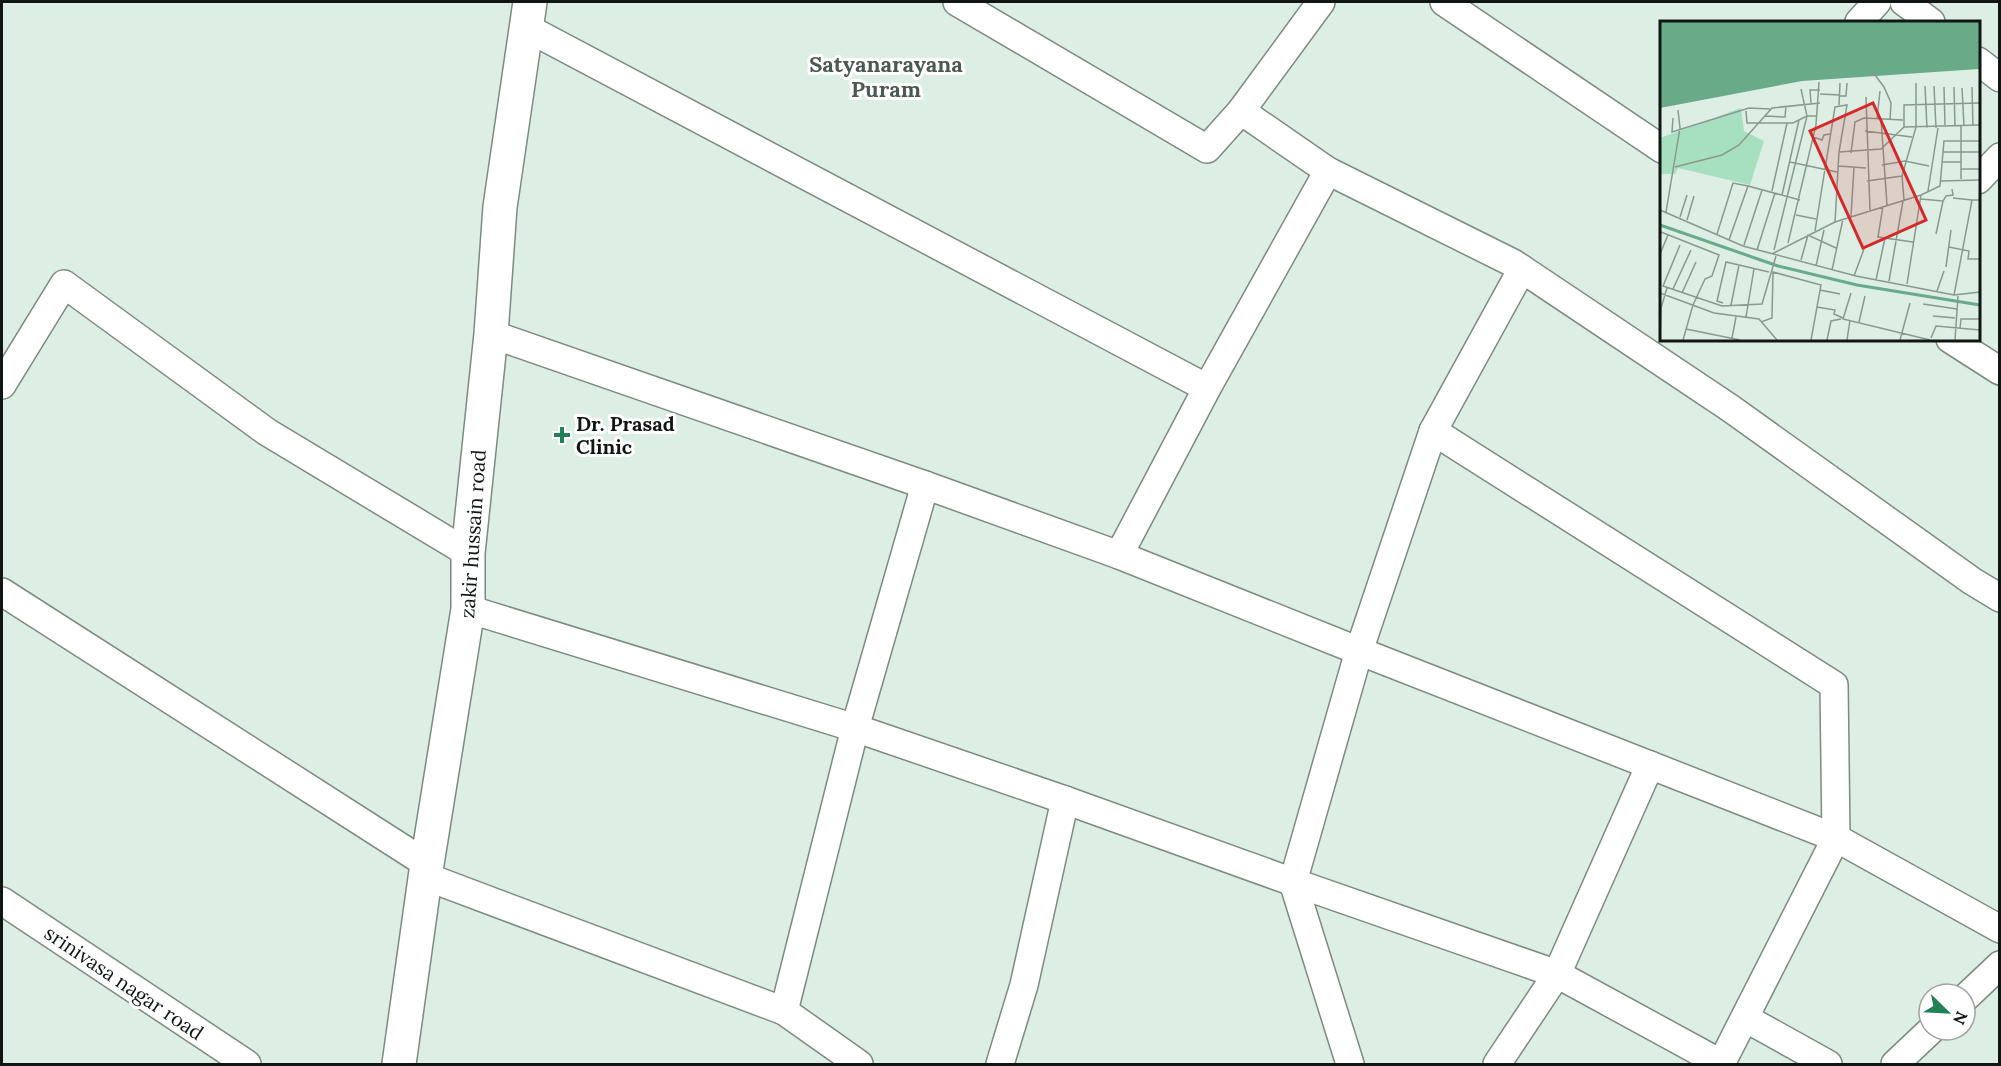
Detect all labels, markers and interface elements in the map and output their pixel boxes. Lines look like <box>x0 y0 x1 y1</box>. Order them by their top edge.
inset map <box>1660 21 1980 340</box>
district label: Satyanarayana Puram <box>809 50 963 103</box>
place label: Dr. Prasad Clinic <box>576 411 675 459</box>
marker: Dr. Prasad Clinic <box>553 426 571 444</box>
street label: zakir hussain road <box>454 449 491 619</box>
street label: srinivasa nagar road <box>40 920 209 1045</box>
north arrow <box>1917 982 1977 1042</box>
text: N <box>1949 1008 1972 1028</box>

